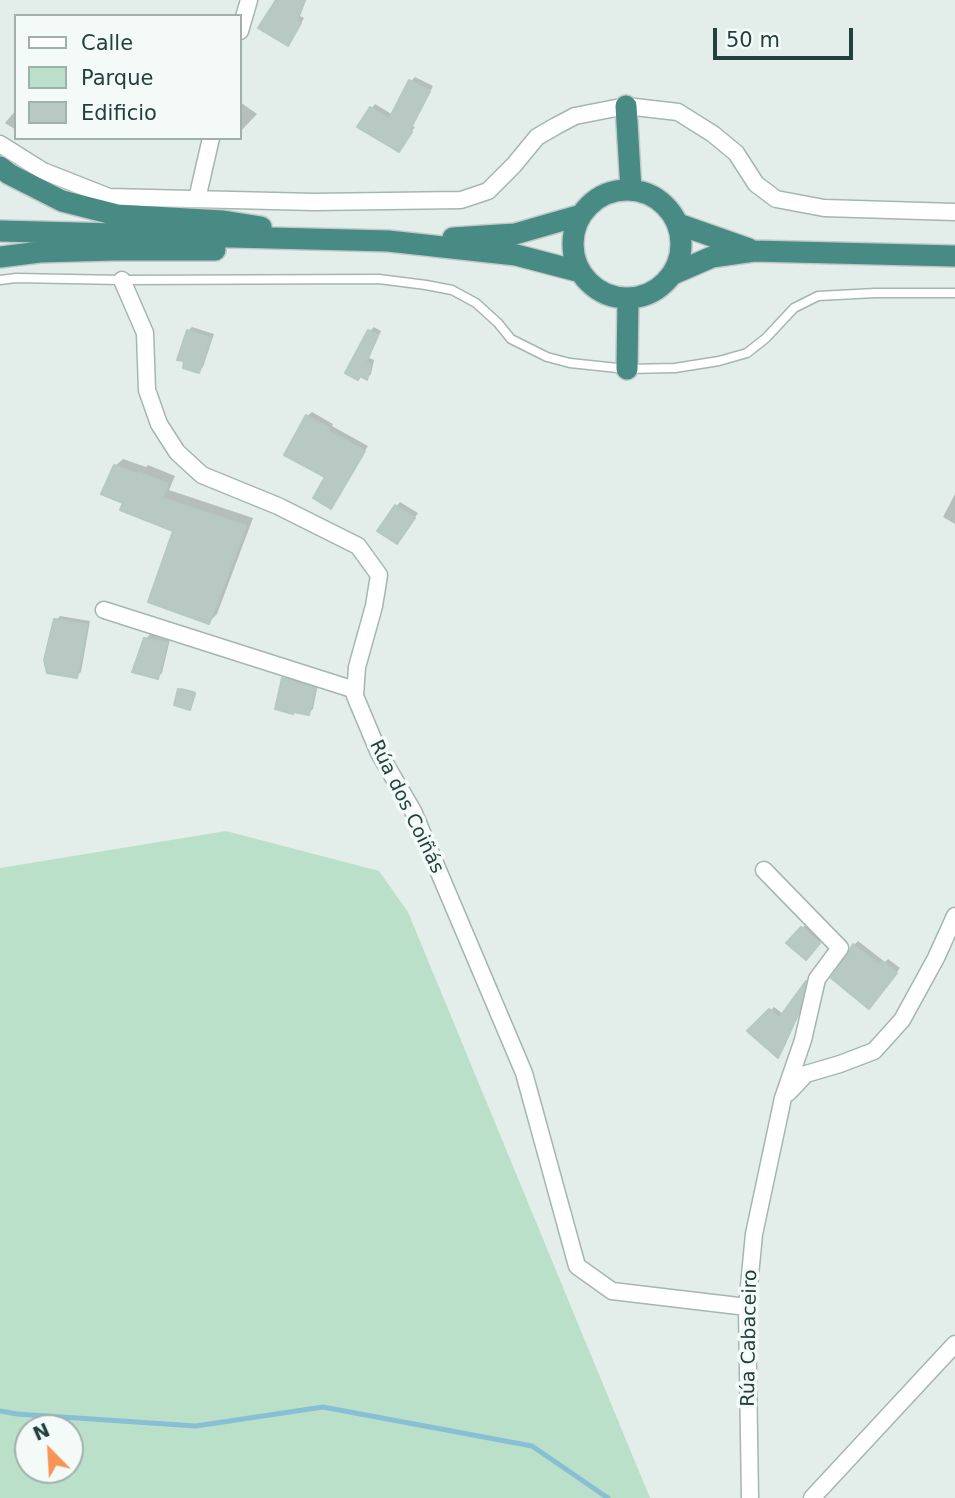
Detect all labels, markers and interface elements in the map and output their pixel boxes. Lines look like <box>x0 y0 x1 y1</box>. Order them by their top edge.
legend <box>14 14 242 140</box>
scale bar <box>717 14 857 58</box>
text: 50 m <box>726 28 780 52</box>
text: Calle <box>81 31 133 55</box>
text: Parque <box>81 66 153 90</box>
text: Edificio <box>81 101 157 125</box>
street label: Rúa dos Coiñás <box>364 737 448 877</box>
street label: Rúa Cabaceiro <box>737 1269 763 1407</box>
north arrow <box>14 1414 84 1484</box>
text: N <box>30 1418 53 1445</box>

